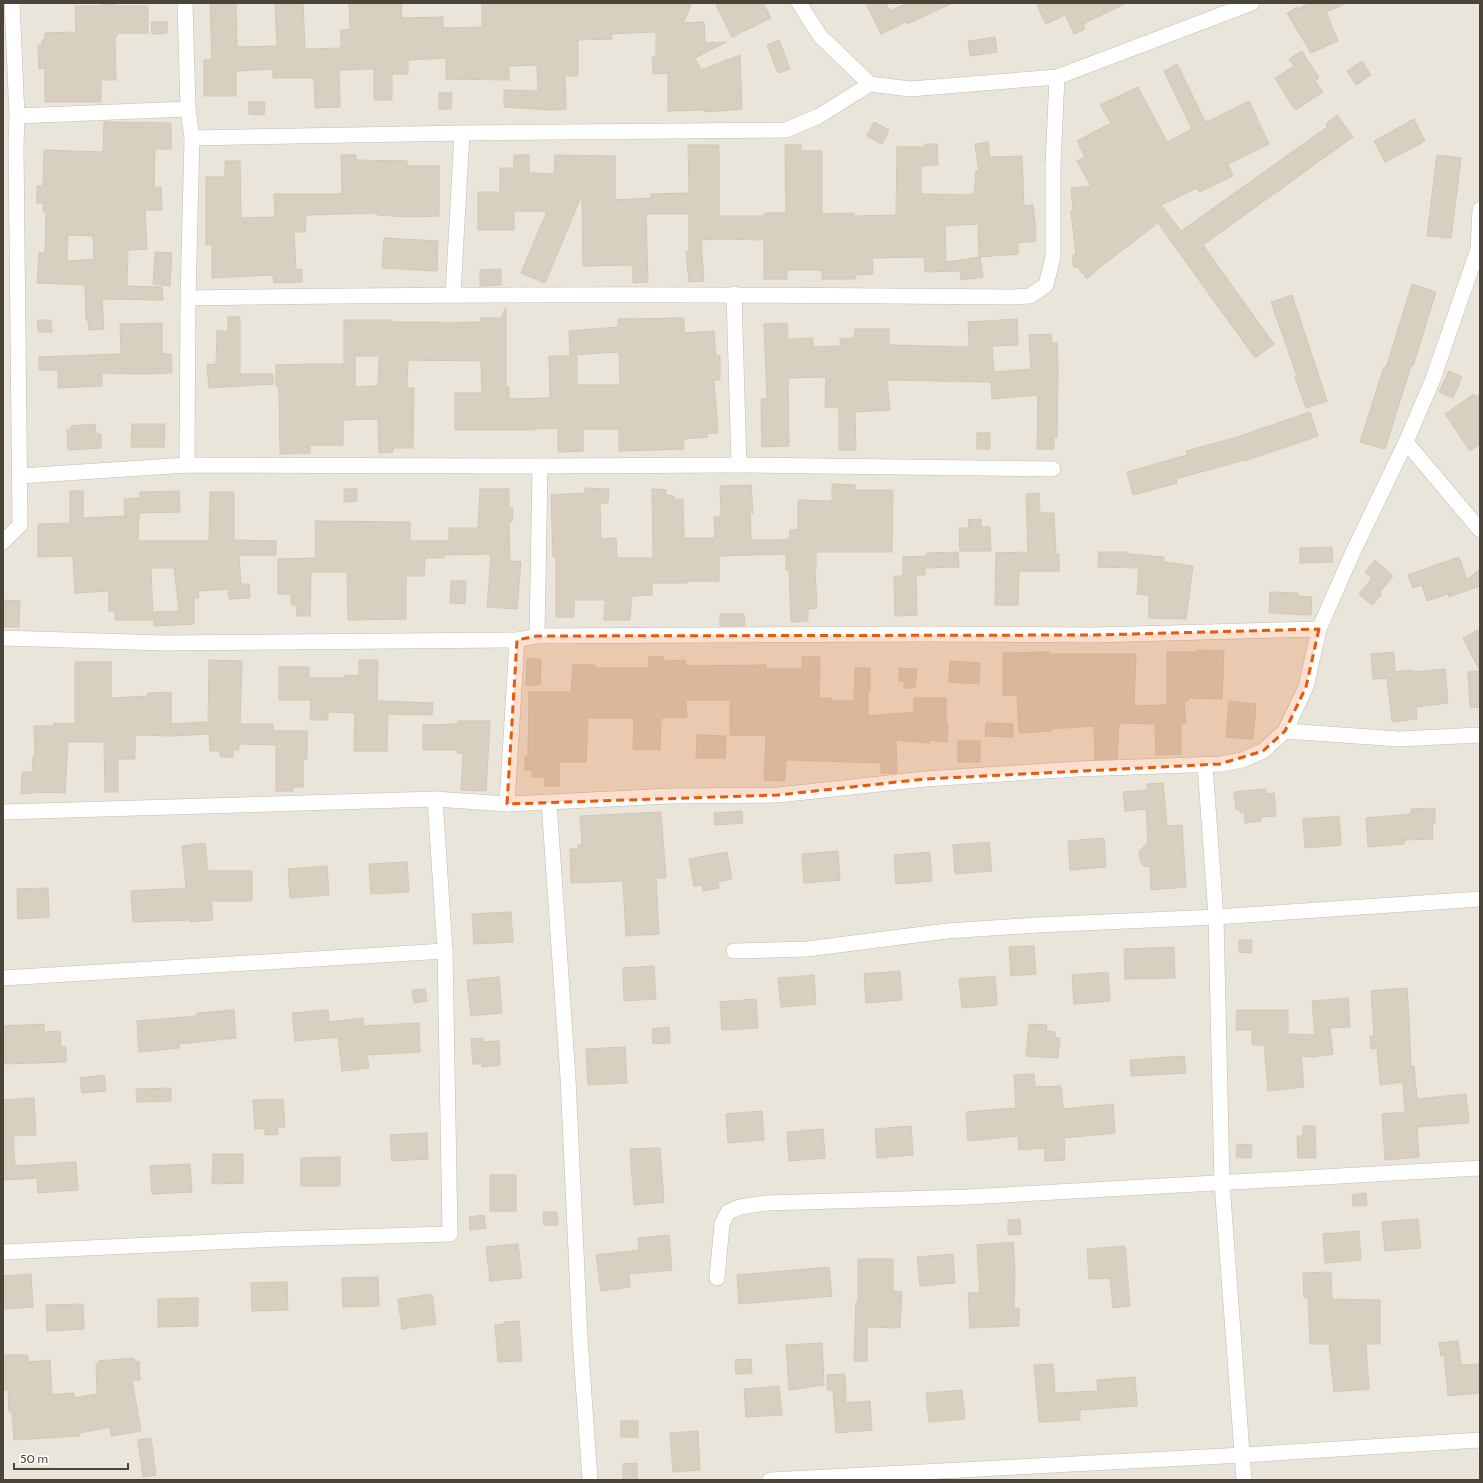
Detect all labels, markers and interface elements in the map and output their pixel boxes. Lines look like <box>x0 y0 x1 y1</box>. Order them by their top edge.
scale bar <box>14 1445 128 1471</box>
text: 50 m <box>20 1451 48 1466</box>

